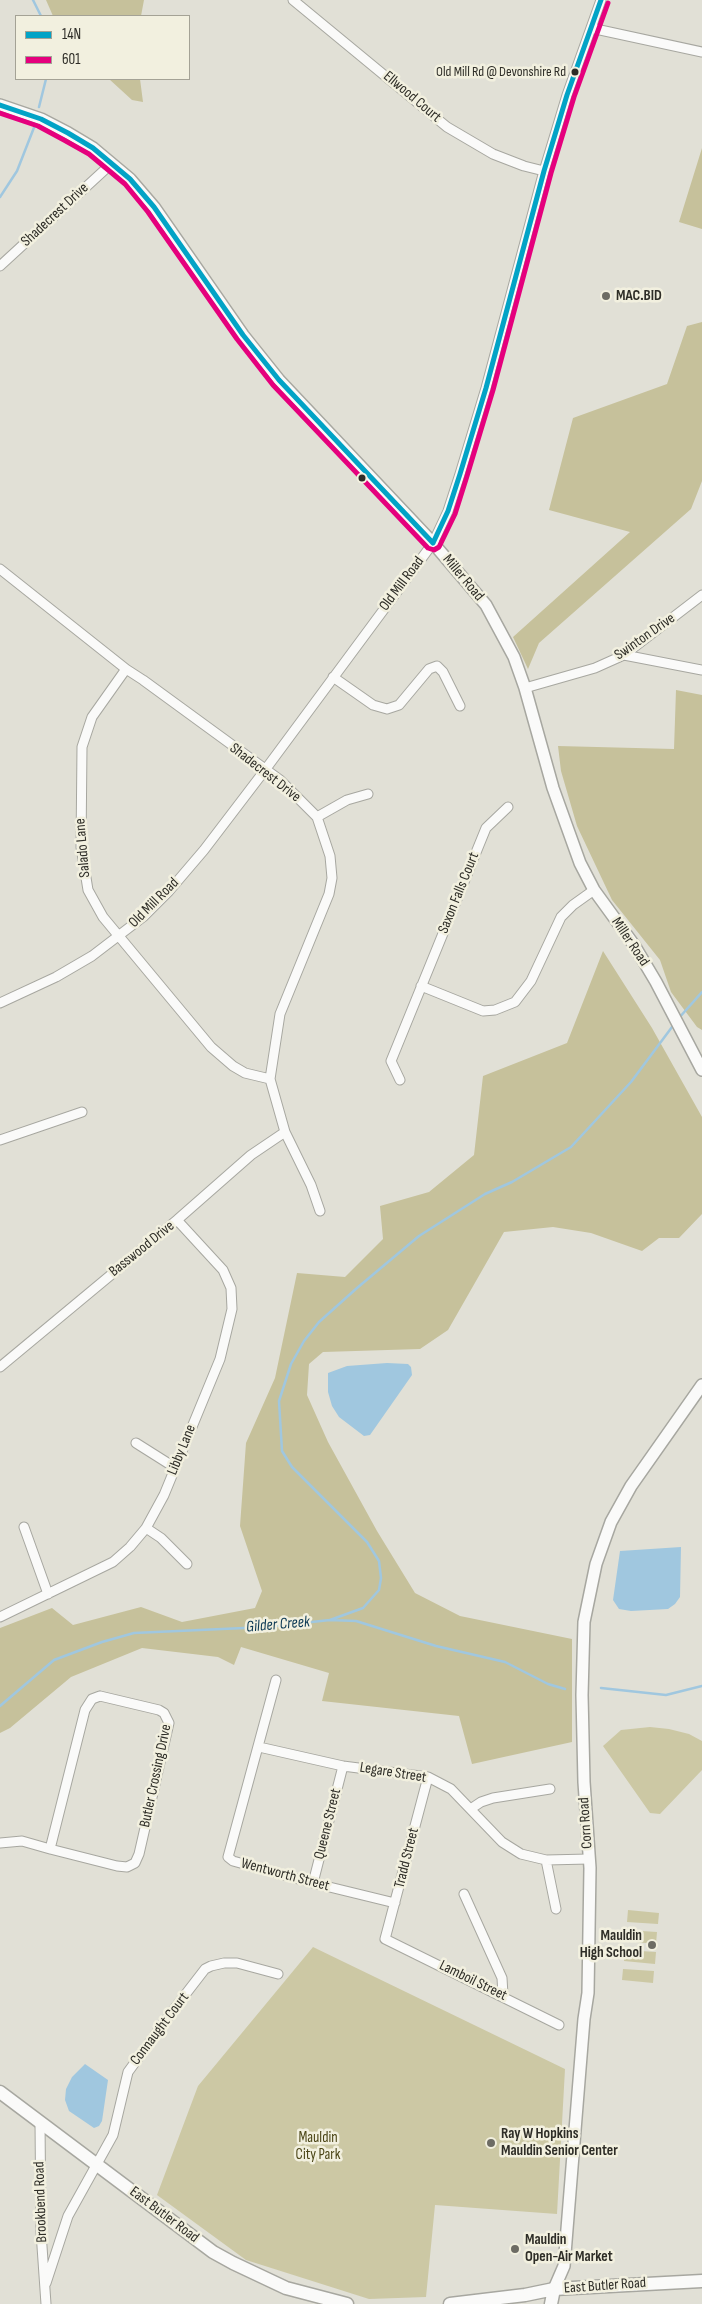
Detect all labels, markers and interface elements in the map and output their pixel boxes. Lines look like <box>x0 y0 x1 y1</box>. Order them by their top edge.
legend <box>15 15 190 80</box>
text: 14N <box>62 25 81 44</box>
text: 601 <box>62 50 81 69</box>
place label: Old Mill Rd @ Devonshire Rd <box>436 64 566 80</box>
marker: Old Mill Rd @ Devonshire Rd <box>570 67 580 77</box>
street label: Ellwood Court <box>379 68 445 126</box>
street label: Shadecrest Drive <box>18 179 92 251</box>
place label: MAC.BID <box>616 287 662 305</box>
marker: MAC.BID <box>600 290 612 302</box>
unlabelled marker <box>357 473 367 483</box>
street label: Miller Road <box>438 551 488 605</box>
street label: Old Mill Road <box>376 553 428 615</box>
street label: Swinton Drive <box>611 610 679 664</box>
street label: Shadecrest Drive <box>226 740 304 806</box>
street label: Salado Lane <box>71 818 95 878</box>
street label: Saxon Falls Court <box>435 850 483 936</box>
street label: Old Mill Road <box>125 874 183 932</box>
street label: Miller Road <box>607 914 653 970</box>
street label: Basswood Drive <box>106 1217 178 1281</box>
street label: Libby Lane <box>164 1422 200 1478</box>
water label: Gilder Creek <box>245 1613 311 1637</box>
street label: Butler Crossing Drive <box>136 1723 176 1829</box>
street label: Legare Street <box>358 1759 428 1787</box>
street label: Queene Street <box>311 1787 345 1861</box>
street label: Corn Road <box>575 1797 597 1849</box>
street label: Tradd Street <box>391 1826 423 1890</box>
street label: Wentworth Street <box>239 1855 331 1895</box>
place label: Mauldin High School <box>580 1927 642 1962</box>
marker: Mauldin High School <box>646 1939 658 1951</box>
street label: Lamboil Street <box>436 1957 510 2005</box>
street label: Connaught Court <box>127 1989 193 2069</box>
place label: Ray W Hopkins Mauldin Senior Center <box>501 2125 618 2160</box>
park label: Mauldin City Park <box>296 2129 340 2164</box>
marker: Ray W Hopkins Mauldin Senior Center <box>485 2137 497 2149</box>
street label: Brookbend Road <box>31 2161 51 2243</box>
street label: East Butler Road <box>126 2183 202 2247</box>
place label: Mauldin Open-Air Market <box>525 2231 613 2266</box>
marker: Mauldin Open-Air Market <box>509 2243 521 2255</box>
street label: East Butler Road <box>563 2274 647 2298</box>

